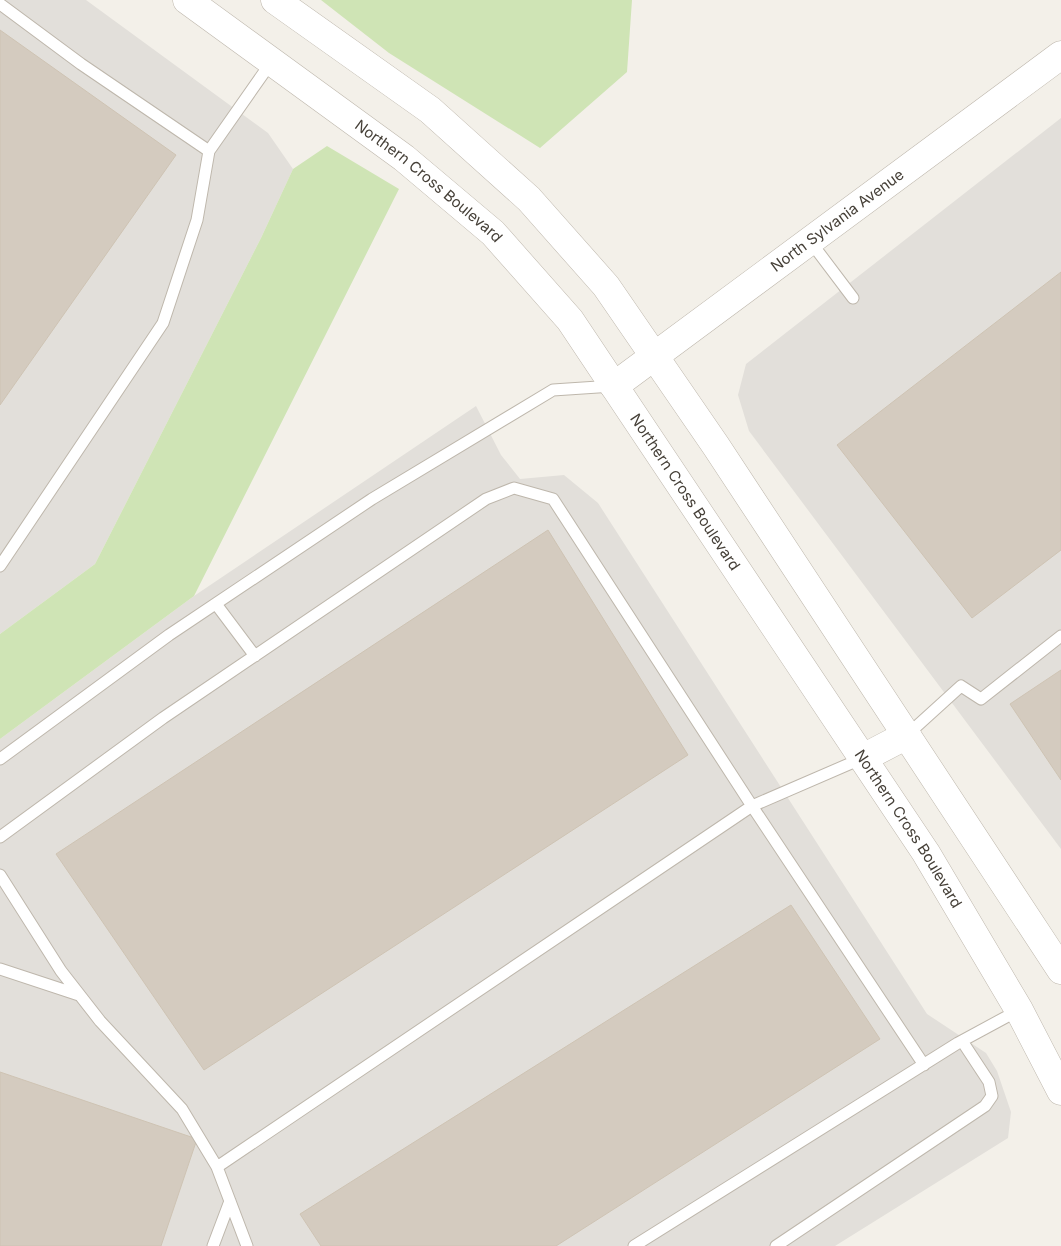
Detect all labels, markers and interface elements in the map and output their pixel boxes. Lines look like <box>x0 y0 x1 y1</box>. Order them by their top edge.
street label: Northern Cross Boulevard <box>351 115 507 246</box>
street label: North Sylvania Avenue <box>767 165 907 276</box>
street label: Northern Cross Boulevard <box>626 410 744 574</box>
street label: Northern Cross Boulevard <box>851 746 966 911</box>

